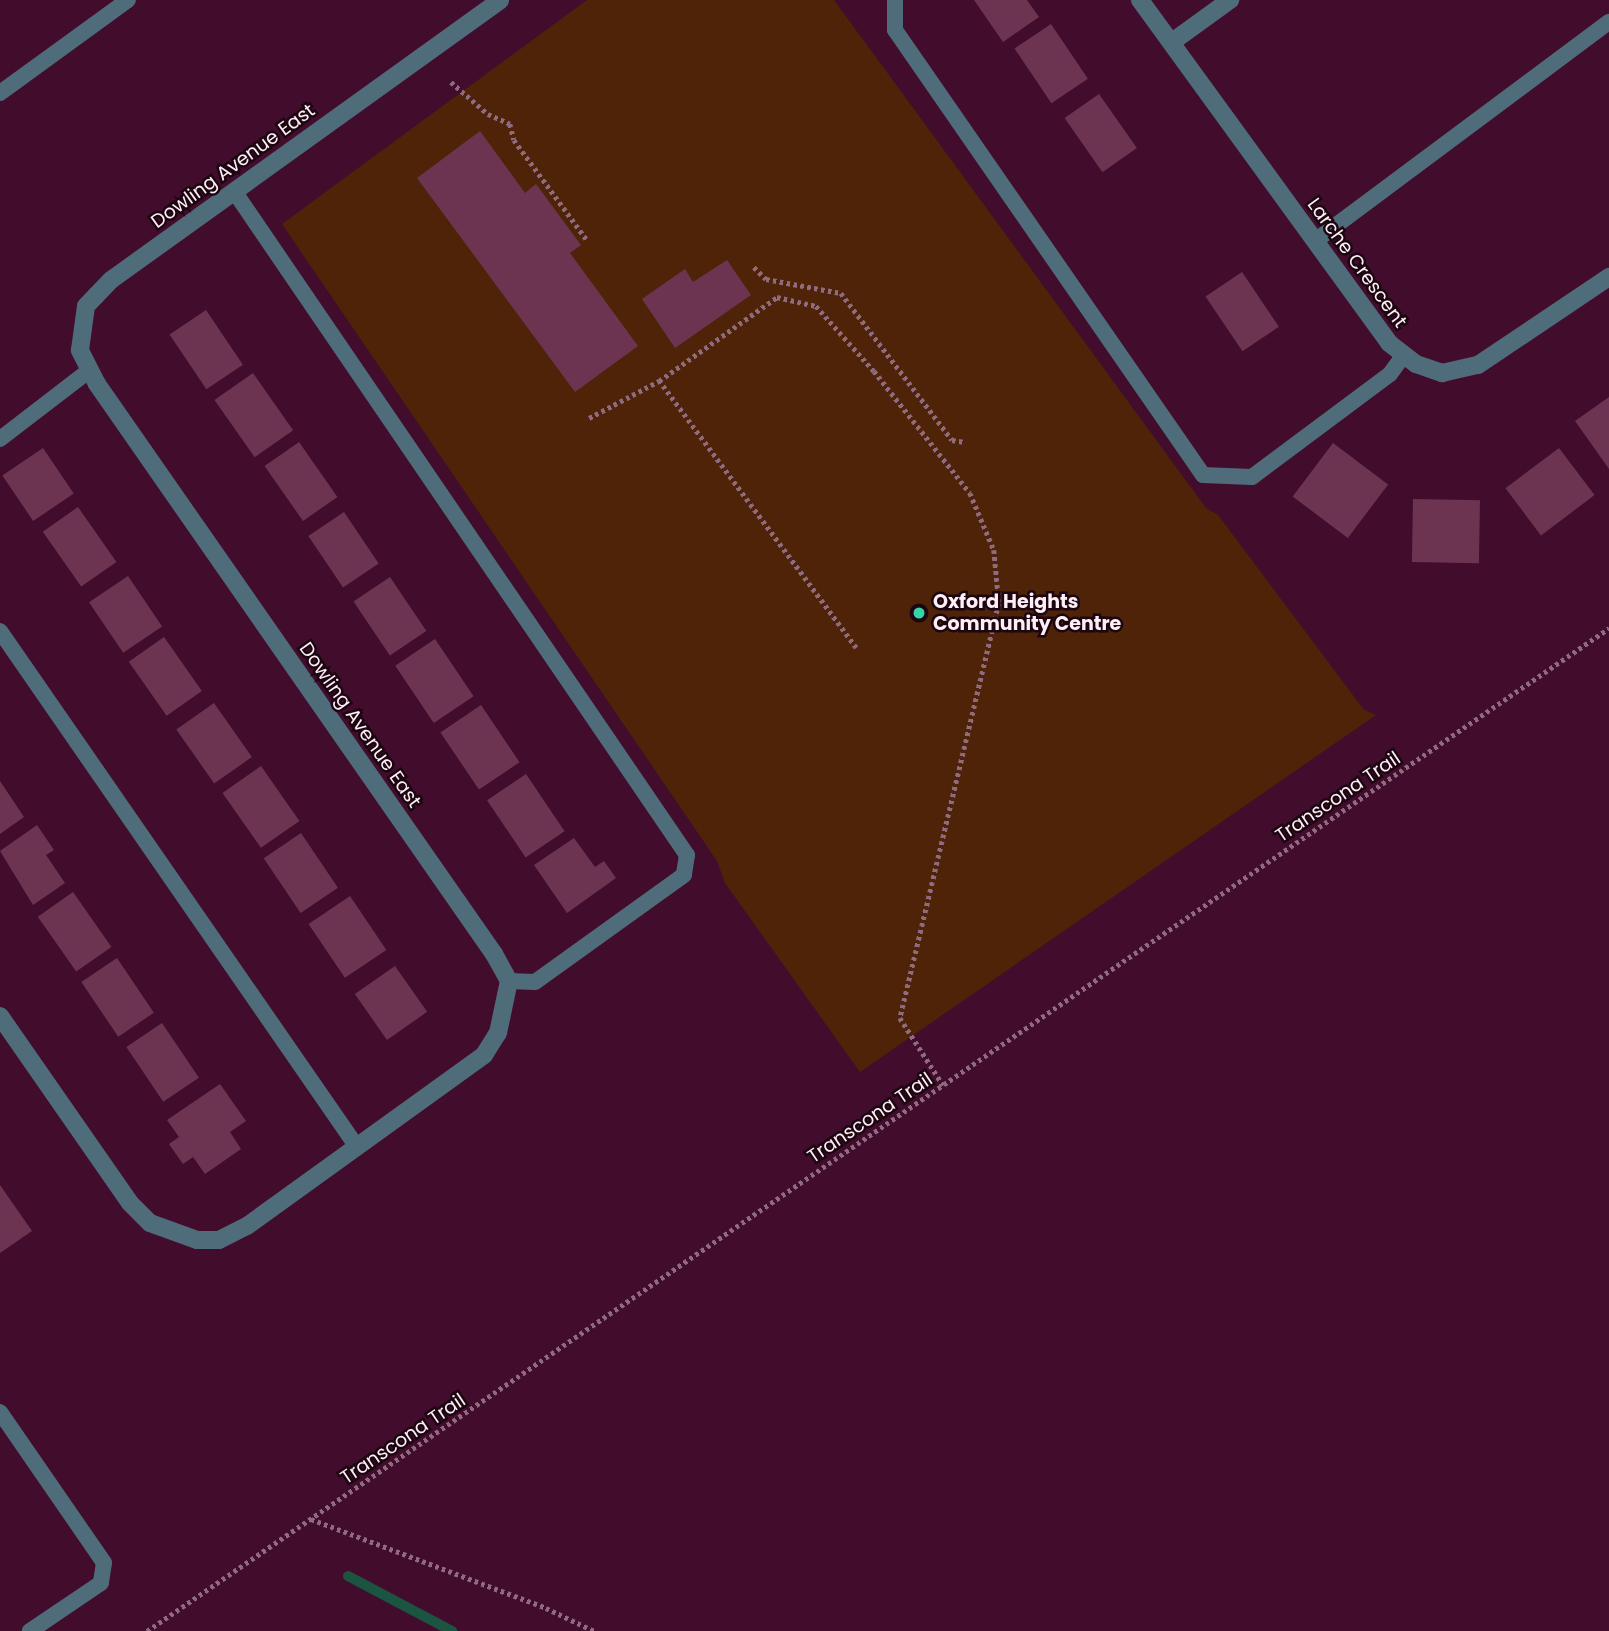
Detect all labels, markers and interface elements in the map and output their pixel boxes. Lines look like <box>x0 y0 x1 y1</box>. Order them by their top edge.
street label: Dowling Avenue East <box>147 99 319 233</box>
street label: Larche Crescent <box>1302 194 1412 332</box>
place label: Oxford Heights Community Centre <box>933 591 1121 635</box>
marker: Oxford Heights Community Centre <box>911 605 927 621</box>
street label: Dowling Avenue East <box>294 638 426 812</box>
street label: Transcona Trail <box>1271 747 1405 847</box>
street label: Transcona Trail <box>803 1068 937 1168</box>
street label: Transcona Trail <box>336 1389 470 1489</box>

